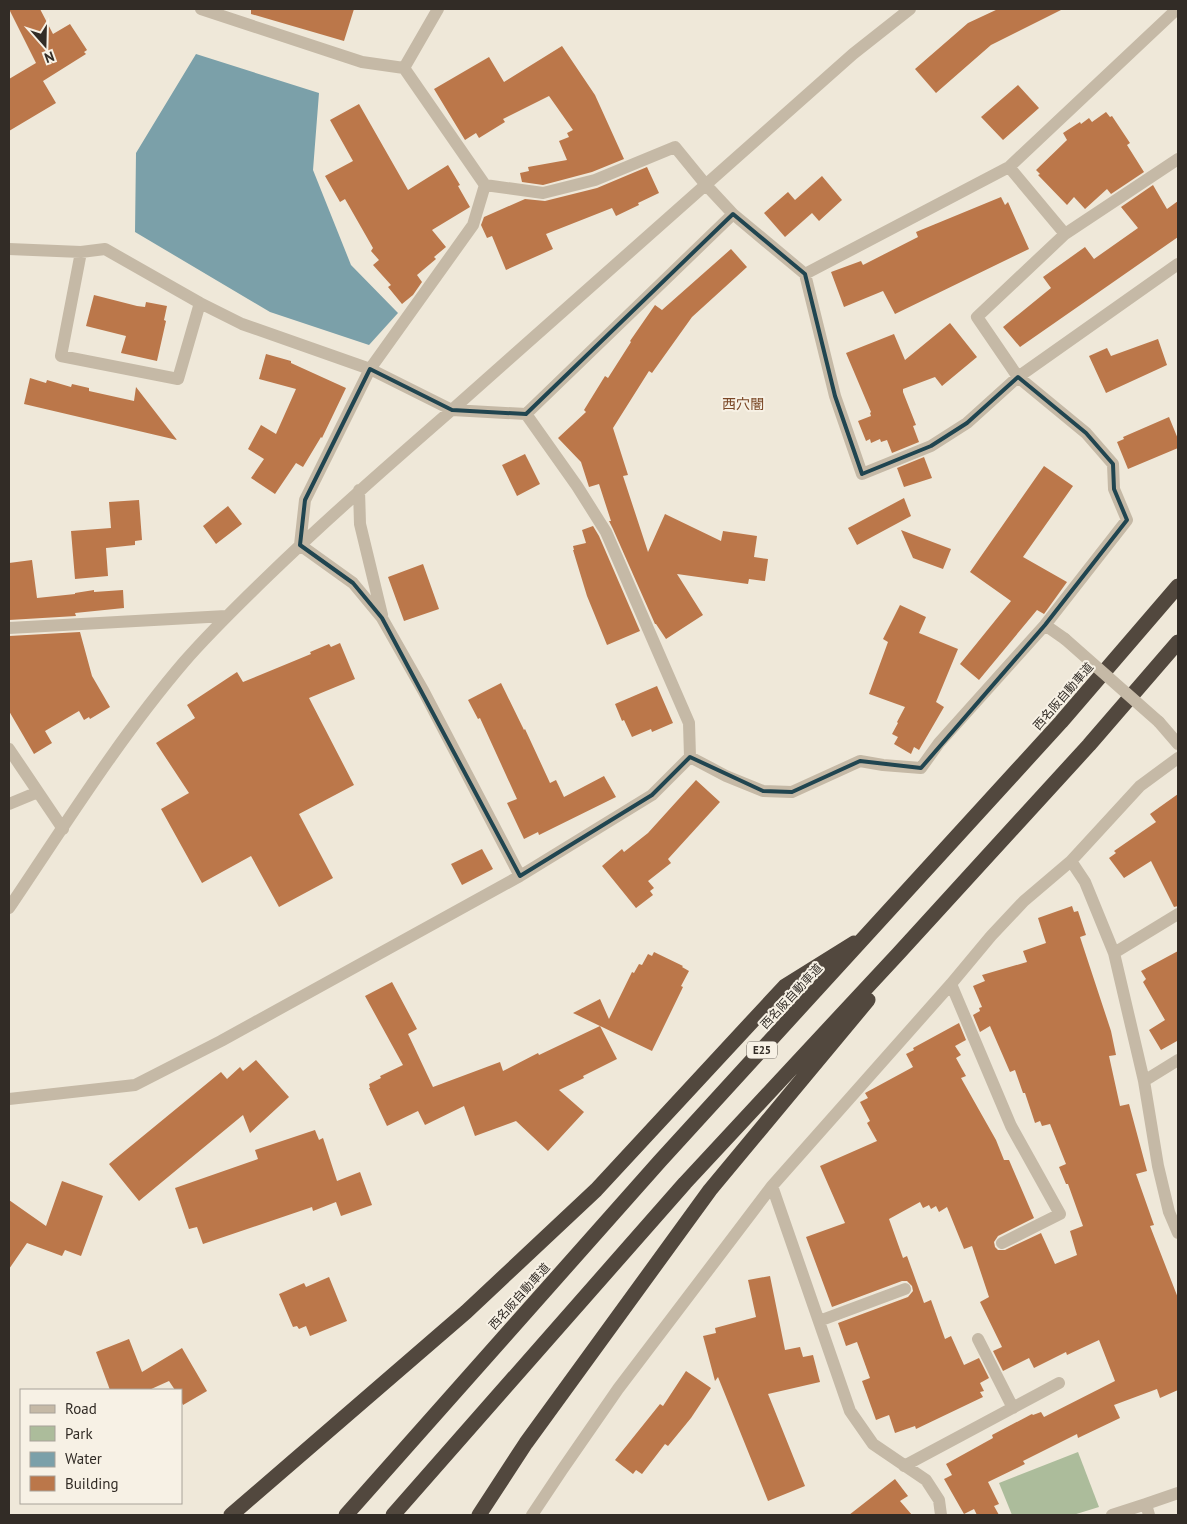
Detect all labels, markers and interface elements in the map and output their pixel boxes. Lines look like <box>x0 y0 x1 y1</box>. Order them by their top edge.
north arrow <box>20 20 70 70</box>
text: N <box>42 47 57 67</box>
district label: 西穴闇 <box>722 395 764 413</box>
street label: 西名阪自動車道 <box>1030 659 1096 733</box>
street label: 西名阪自動車道 <box>757 960 825 1032</box>
road number: E25 <box>747 1042 777 1058</box>
street label: 西名阪自動車道 <box>485 1260 553 1332</box>
legend <box>20 1389 182 1504</box>
text: Road <box>65 1399 97 1418</box>
text: Park <box>65 1424 93 1443</box>
text: Water <box>65 1449 102 1468</box>
text: Building <box>65 1474 119 1493</box>

